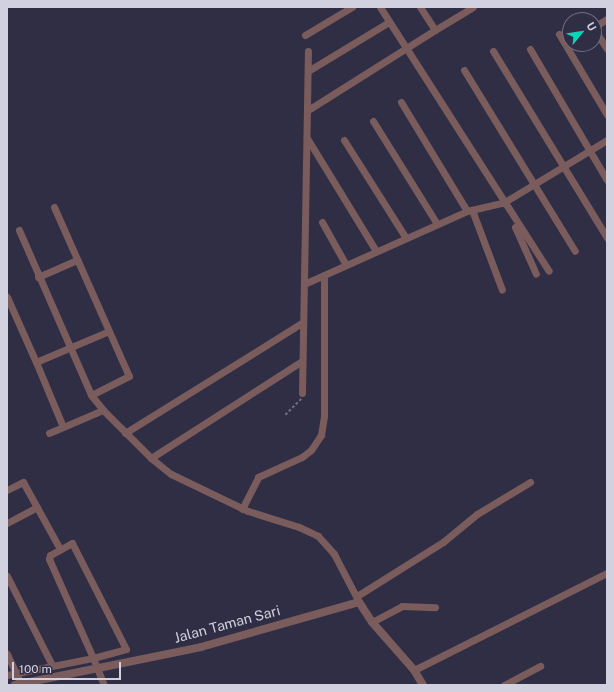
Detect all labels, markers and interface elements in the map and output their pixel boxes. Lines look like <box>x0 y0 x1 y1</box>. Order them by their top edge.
north arrow <box>562 12 602 52</box>
text: U <box>584 20 599 33</box>
street label: Jalan Taman Sari <box>172 602 282 646</box>
scale bar <box>14 654 123 680</box>
text: 100 m <box>19 662 52 676</box>

